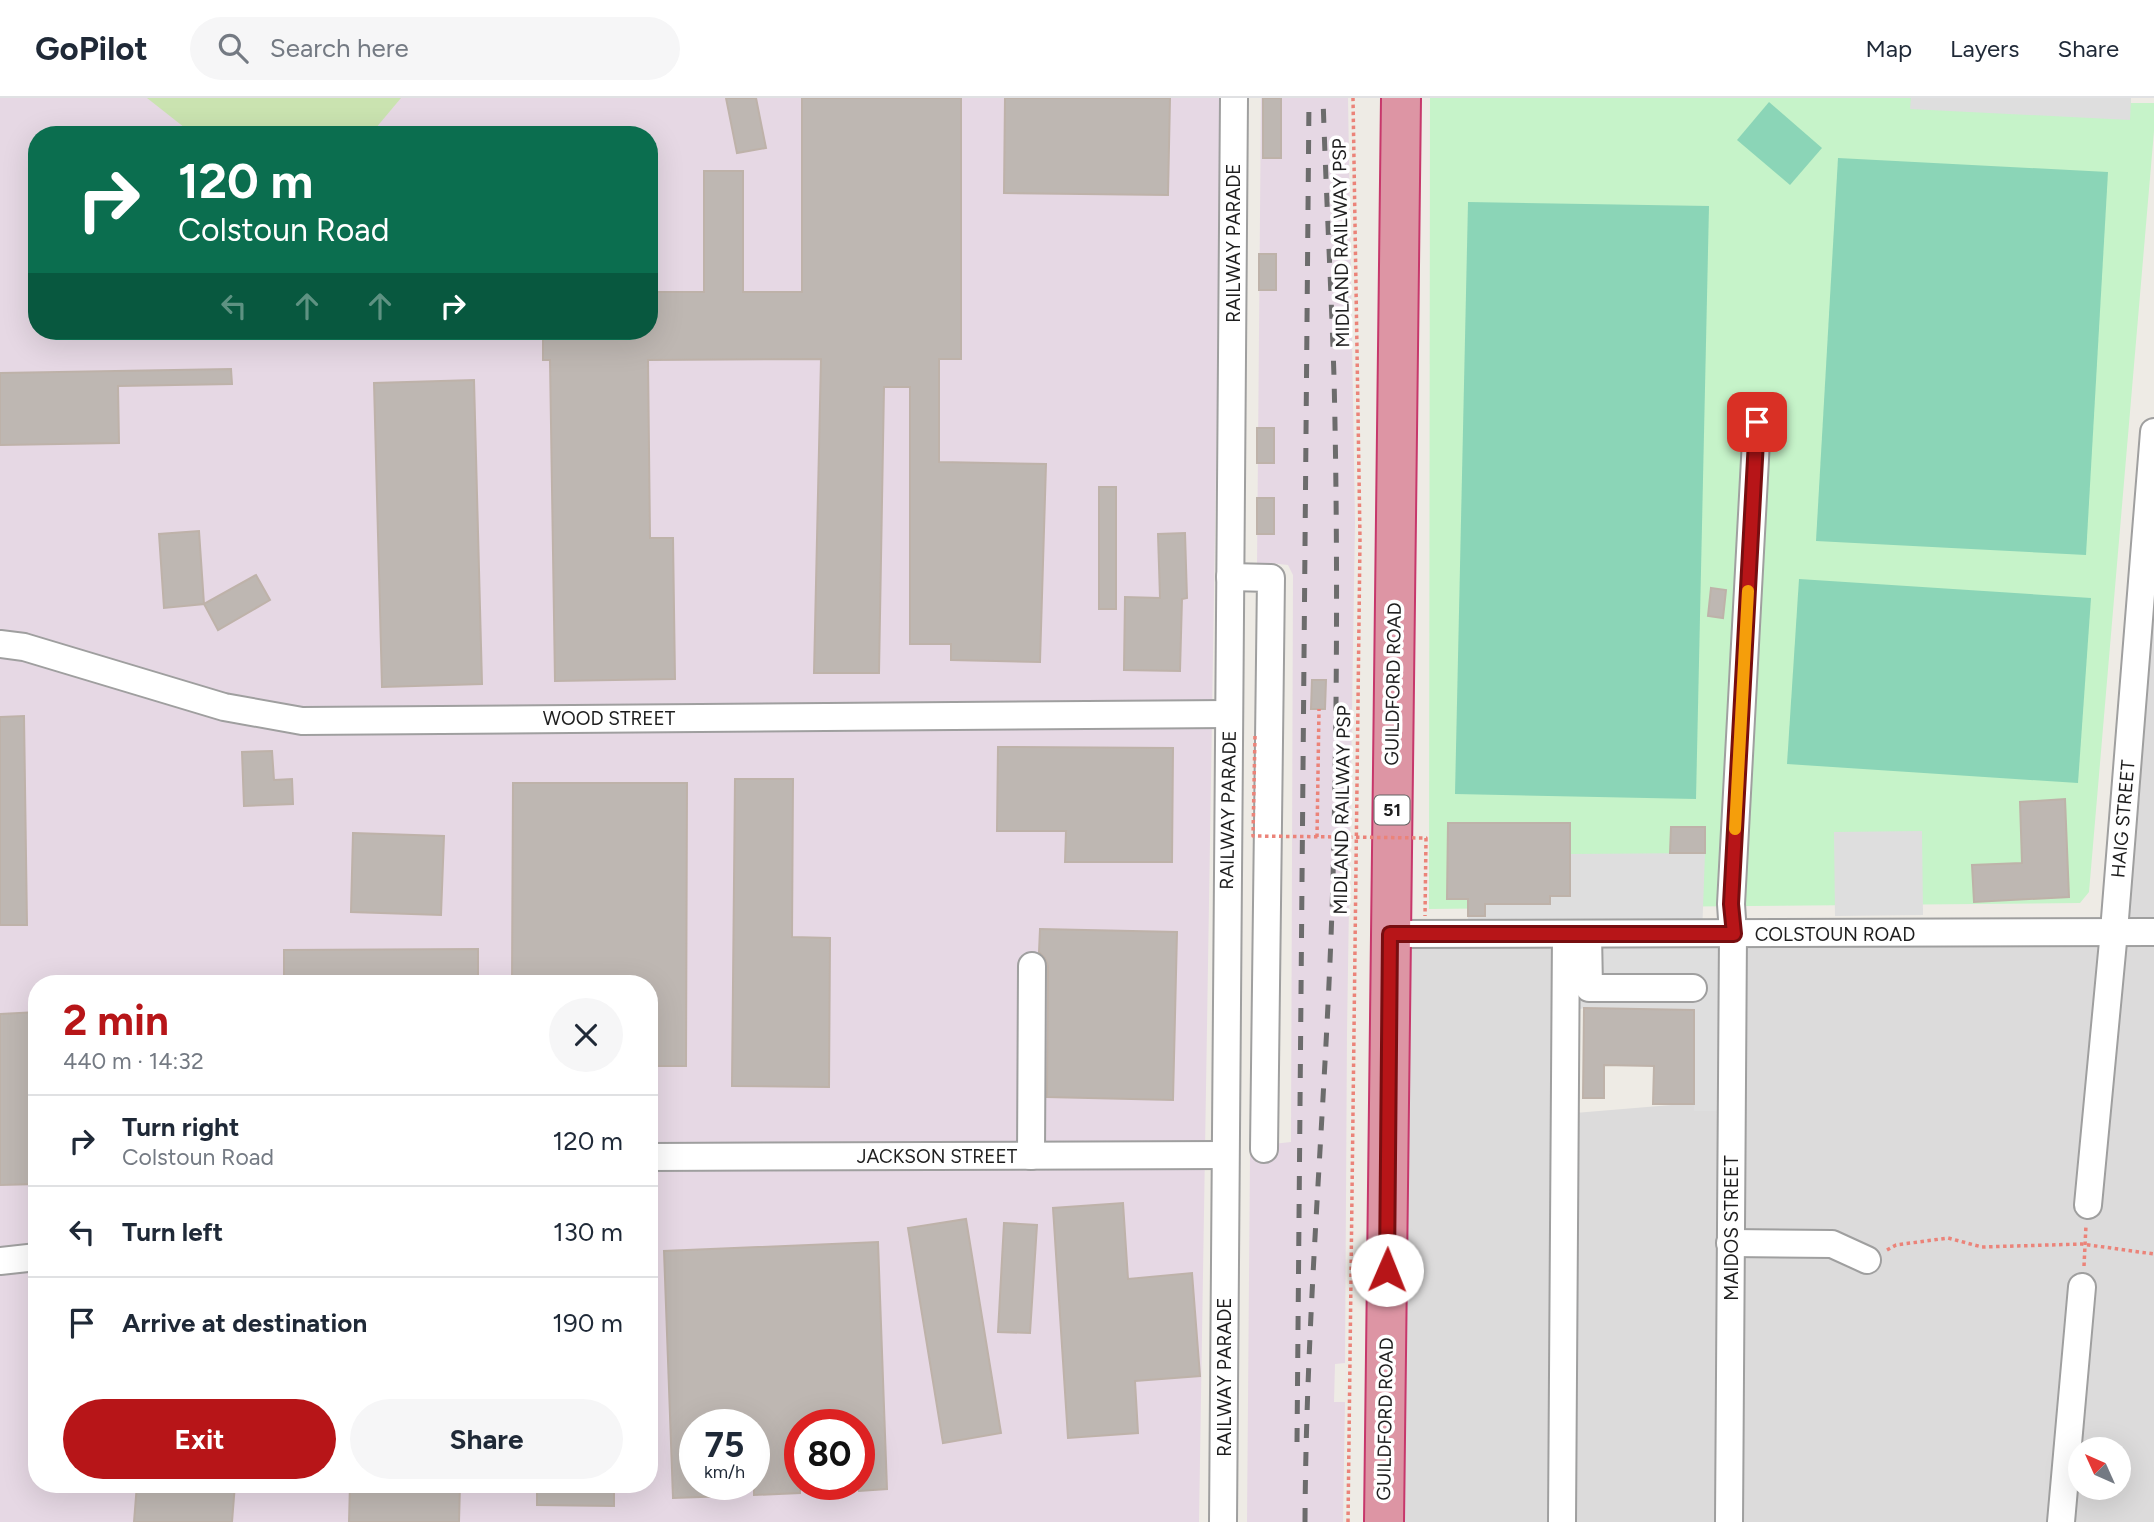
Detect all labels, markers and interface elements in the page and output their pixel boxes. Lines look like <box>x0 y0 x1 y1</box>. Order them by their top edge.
search box <box>190 17 680 80</box>
text: GoPilot <box>35 29 148 68</box>
icon: search <box>214 29 252 67</box>
text: Search here <box>270 32 409 64</box>
text: Map <box>1865 34 1912 63</box>
text: Layers <box>1950 34 2019 63</box>
text: Share <box>2057 34 2119 63</box>
street label: MIDLAND RAILWAY PSP <box>1328 138 1354 348</box>
text: 120 m <box>178 151 313 210</box>
icon: right <box>63 154 154 245</box>
street label: RAILWAY PARADE <box>1222 163 1245 323</box>
text: Colstoun Road <box>178 211 389 249</box>
icon: left <box>215 287 253 325</box>
icon: ahead <box>288 287 326 325</box>
icon: ahead <box>361 287 399 325</box>
icon: right <box>434 287 472 325</box>
pin <box>1727 392 1787 452</box>
icon: arrive <box>1738 403 1776 441</box>
street label: GUILDFORD ROAD <box>1380 602 1406 766</box>
street label: MIDLAND RAILWAY PSP <box>1329 705 1355 915</box>
street label: WOOD STREET <box>543 707 676 730</box>
street label: RAILWAY PARADE <box>1215 730 1241 890</box>
street label: HAIG STREET <box>2106 758 2140 879</box>
road number: 51 <box>1374 796 1410 824</box>
street label: COLSTOUN ROAD <box>1755 923 1915 946</box>
text: 2 min <box>63 995 169 1046</box>
button: close <box>549 998 623 1072</box>
text: 440 m · 14:32 <box>63 1047 204 1075</box>
text: Turn right <box>122 1111 239 1143</box>
icon: right <box>63 1122 101 1160</box>
text: 120 m <box>553 1125 623 1157</box>
text: Colstoun Road <box>122 1143 274 1171</box>
street label: JACKSON STREET <box>857 1145 1018 1168</box>
street label: MAIDOS STREET <box>1720 1155 1743 1301</box>
icon: left <box>63 1213 101 1251</box>
text: Turn left <box>122 1216 223 1248</box>
text: 130 m <box>553 1216 623 1248</box>
position arrow <box>1350 1233 1424 1307</box>
street label: RAILWAY PARADE <box>1213 1297 1236 1457</box>
icon: arrive <box>63 1304 101 1342</box>
text: Arrive at destination <box>122 1307 367 1339</box>
text: 190 m <box>552 1307 623 1339</box>
street label: GUILDFORD ROAD <box>1372 1337 1398 1501</box>
button: Exit <box>63 1399 336 1479</box>
button: Share <box>350 1399 623 1479</box>
speed limit sign: 80 <box>784 1409 875 1500</box>
text: 75 <box>705 1424 744 1466</box>
north arrow <box>2068 1437 2132 1500</box>
map controls <box>2068 1437 2131 1500</box>
text: km/h <box>704 1461 745 1483</box>

